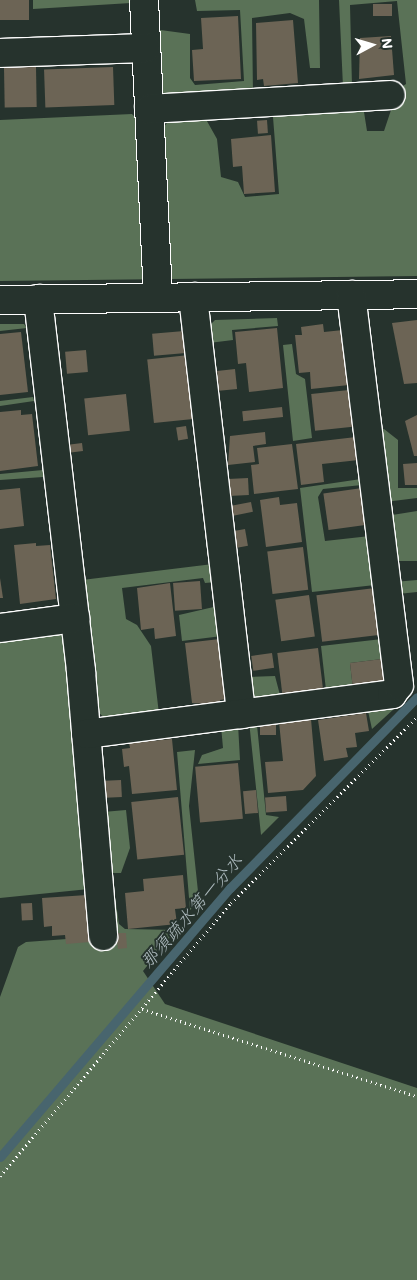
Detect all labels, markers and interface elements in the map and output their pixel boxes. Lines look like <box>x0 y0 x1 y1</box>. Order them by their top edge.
north arrow <box>347 20 397 70</box>
text: N <box>377 37 397 50</box>
water label: 那須疏水第一分水 <box>136 850 246 972</box>

